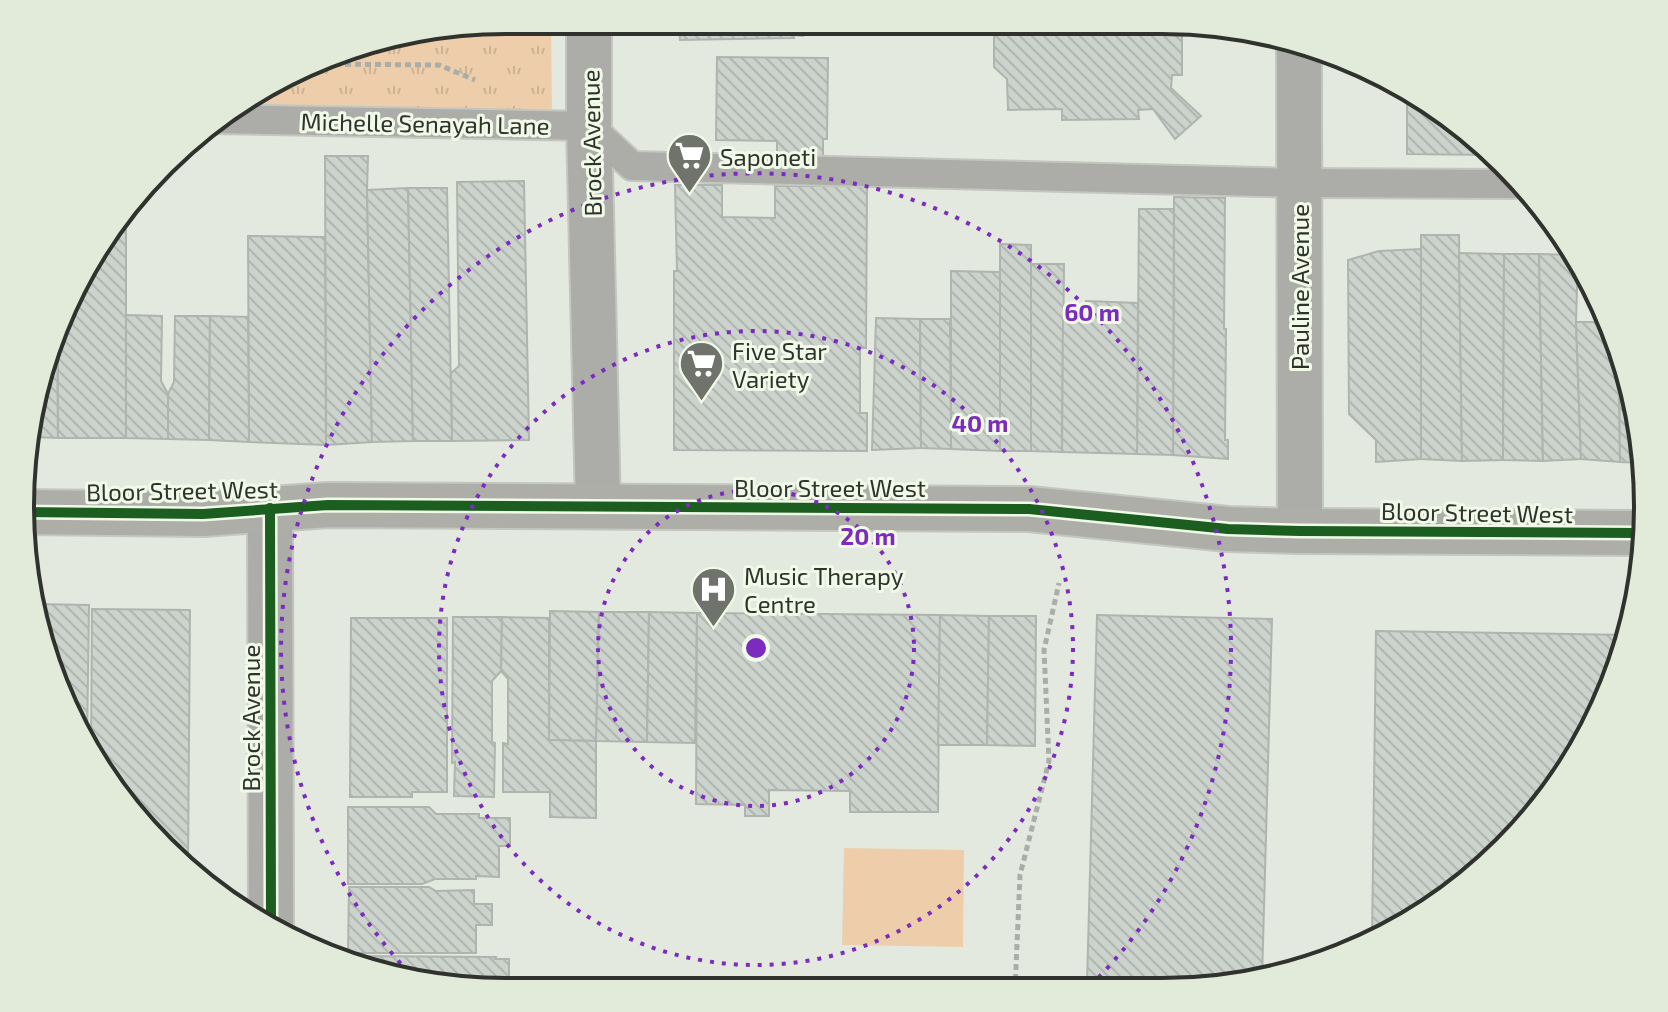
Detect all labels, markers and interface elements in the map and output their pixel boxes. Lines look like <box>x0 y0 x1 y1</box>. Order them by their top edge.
street label: Brock Avenue <box>575 69 607 217</box>
street label: Michelle Senayah Lane <box>300 106 550 140</box>
supermarket icon: Saponeti <box>665 132 713 195</box>
place label: Saponeti <box>720 142 816 171</box>
street label: Pauline Avenue <box>1285 204 1314 370</box>
text: 60 m <box>1064 297 1120 326</box>
place label: Five Star Variety <box>732 336 827 393</box>
supermarket icon: Five Star Variety <box>677 340 725 403</box>
text: 40 m <box>952 408 1008 437</box>
street label: Bloor Street West <box>734 473 926 502</box>
street label: Bloor Street West <box>86 474 278 506</box>
street label: Bloor Street West <box>1381 496 1573 528</box>
text: 20 m <box>840 521 896 550</box>
place label: Music Therapy Centre <box>744 561 904 618</box>
hospital icon: Music Therapy Centre <box>689 565 737 628</box>
centre of rings <box>742 634 770 662</box>
street label: Brock Avenue <box>236 645 265 791</box>

